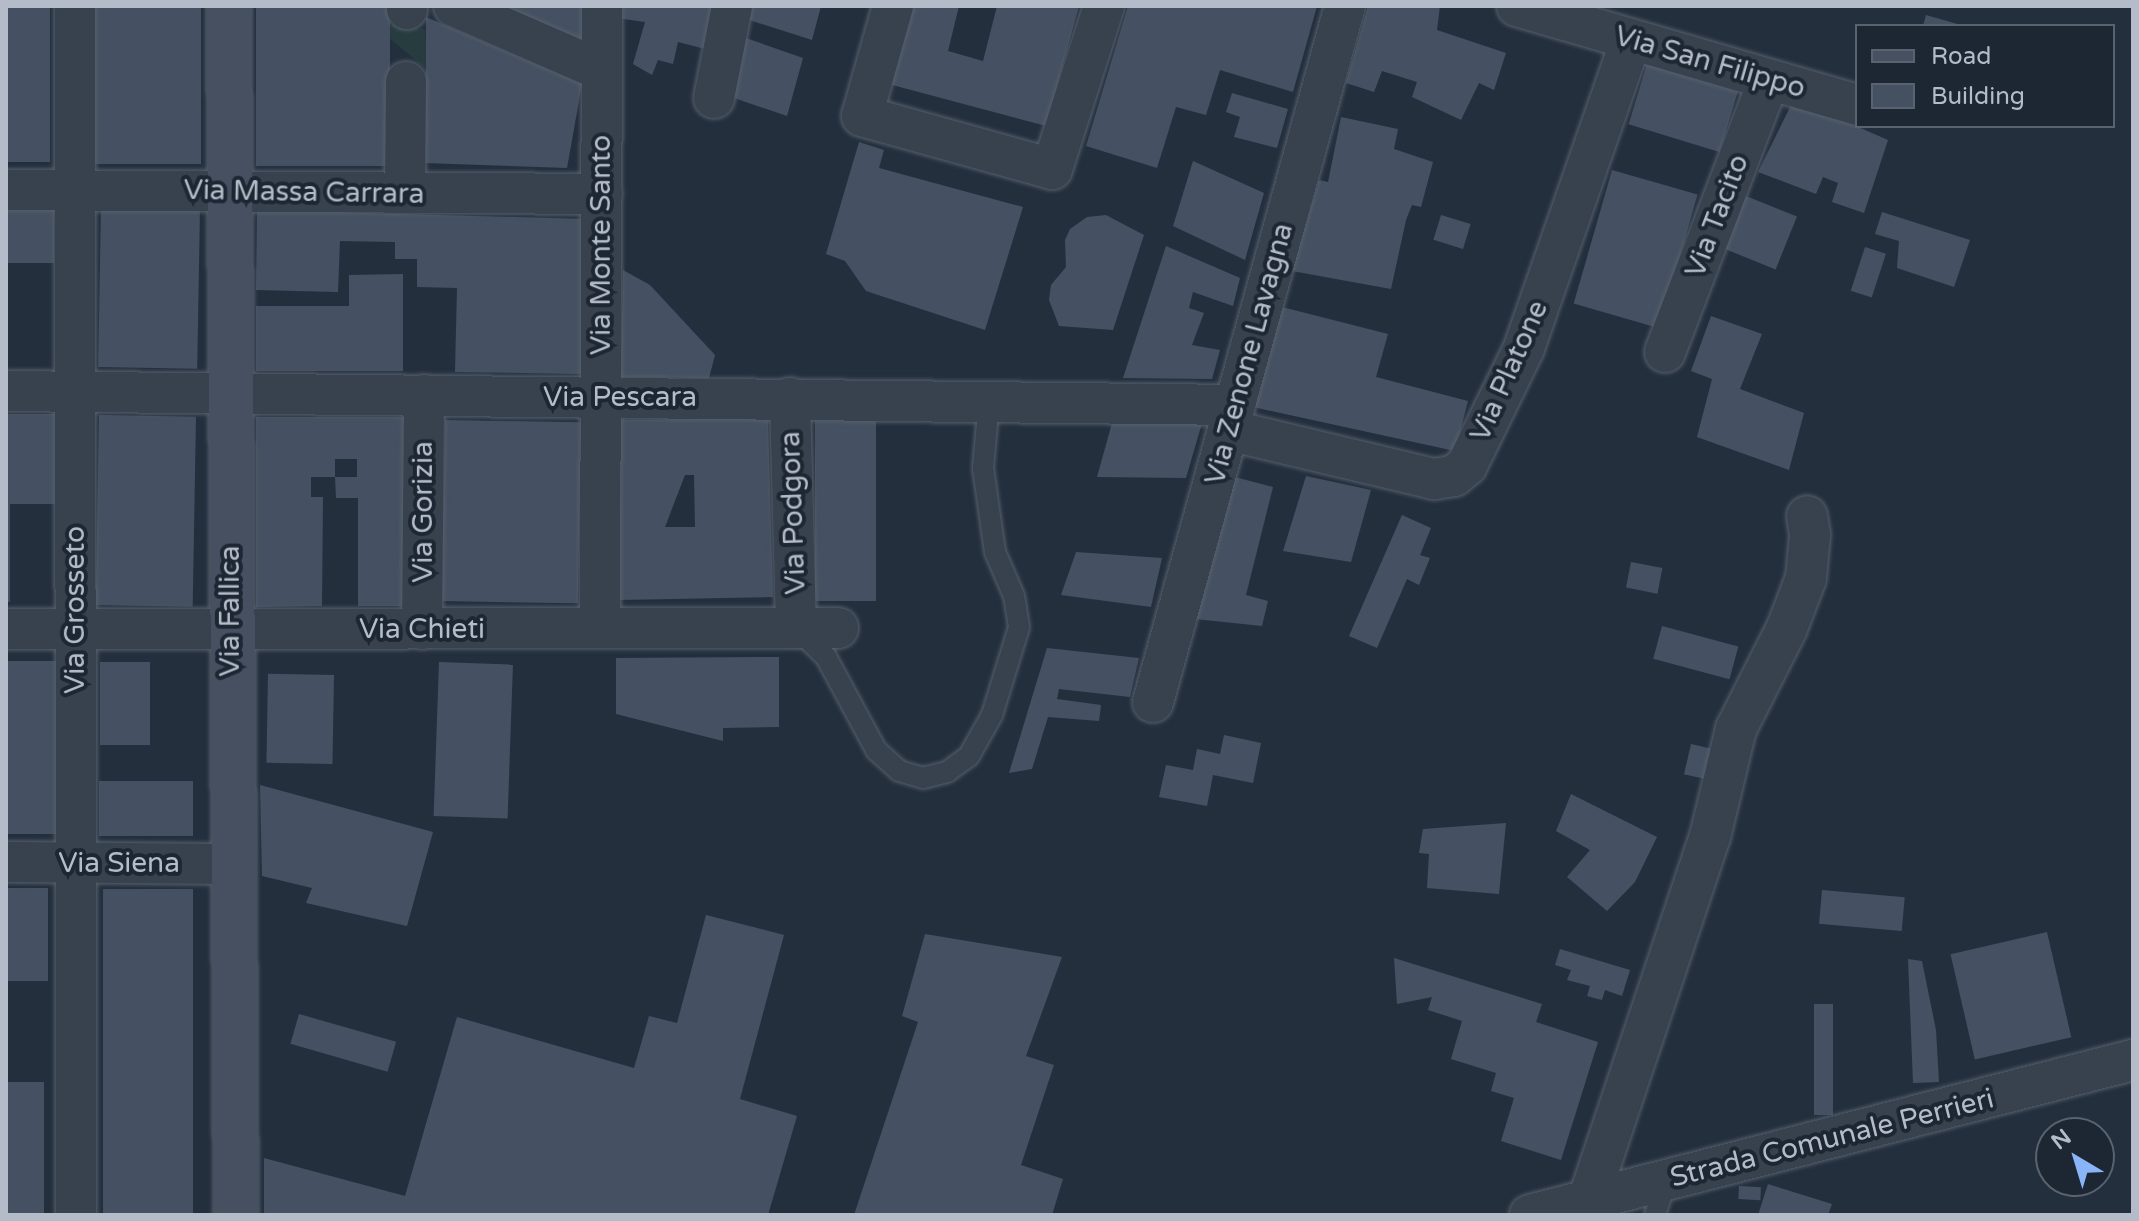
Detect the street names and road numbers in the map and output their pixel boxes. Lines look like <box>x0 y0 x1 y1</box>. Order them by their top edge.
street label: Via San Filippo <box>1611 19 1809 105</box>
street label: Via Monte Santo <box>584 135 618 355</box>
street label: Via Tacito <box>1678 150 1756 282</box>
street label: Via Massa Carrara <box>183 173 425 211</box>
street label: Via Zenone Lavagna <box>1198 219 1300 489</box>
street label: Via Platone <box>1463 295 1555 447</box>
street label: Via Pescara <box>543 380 697 414</box>
street label: Via Podgora <box>773 431 813 595</box>
street label: Via Gorizia <box>406 441 440 583</box>
street label: Via Grosseto <box>58 526 92 694</box>
street label: Via Fallica <box>213 545 247 677</box>
street label: Via Chieti <box>359 612 485 646</box>
street label: Via Siena <box>58 846 180 880</box>
street label: Strada Comunale Perrieri <box>1667 1082 1997 1194</box>

